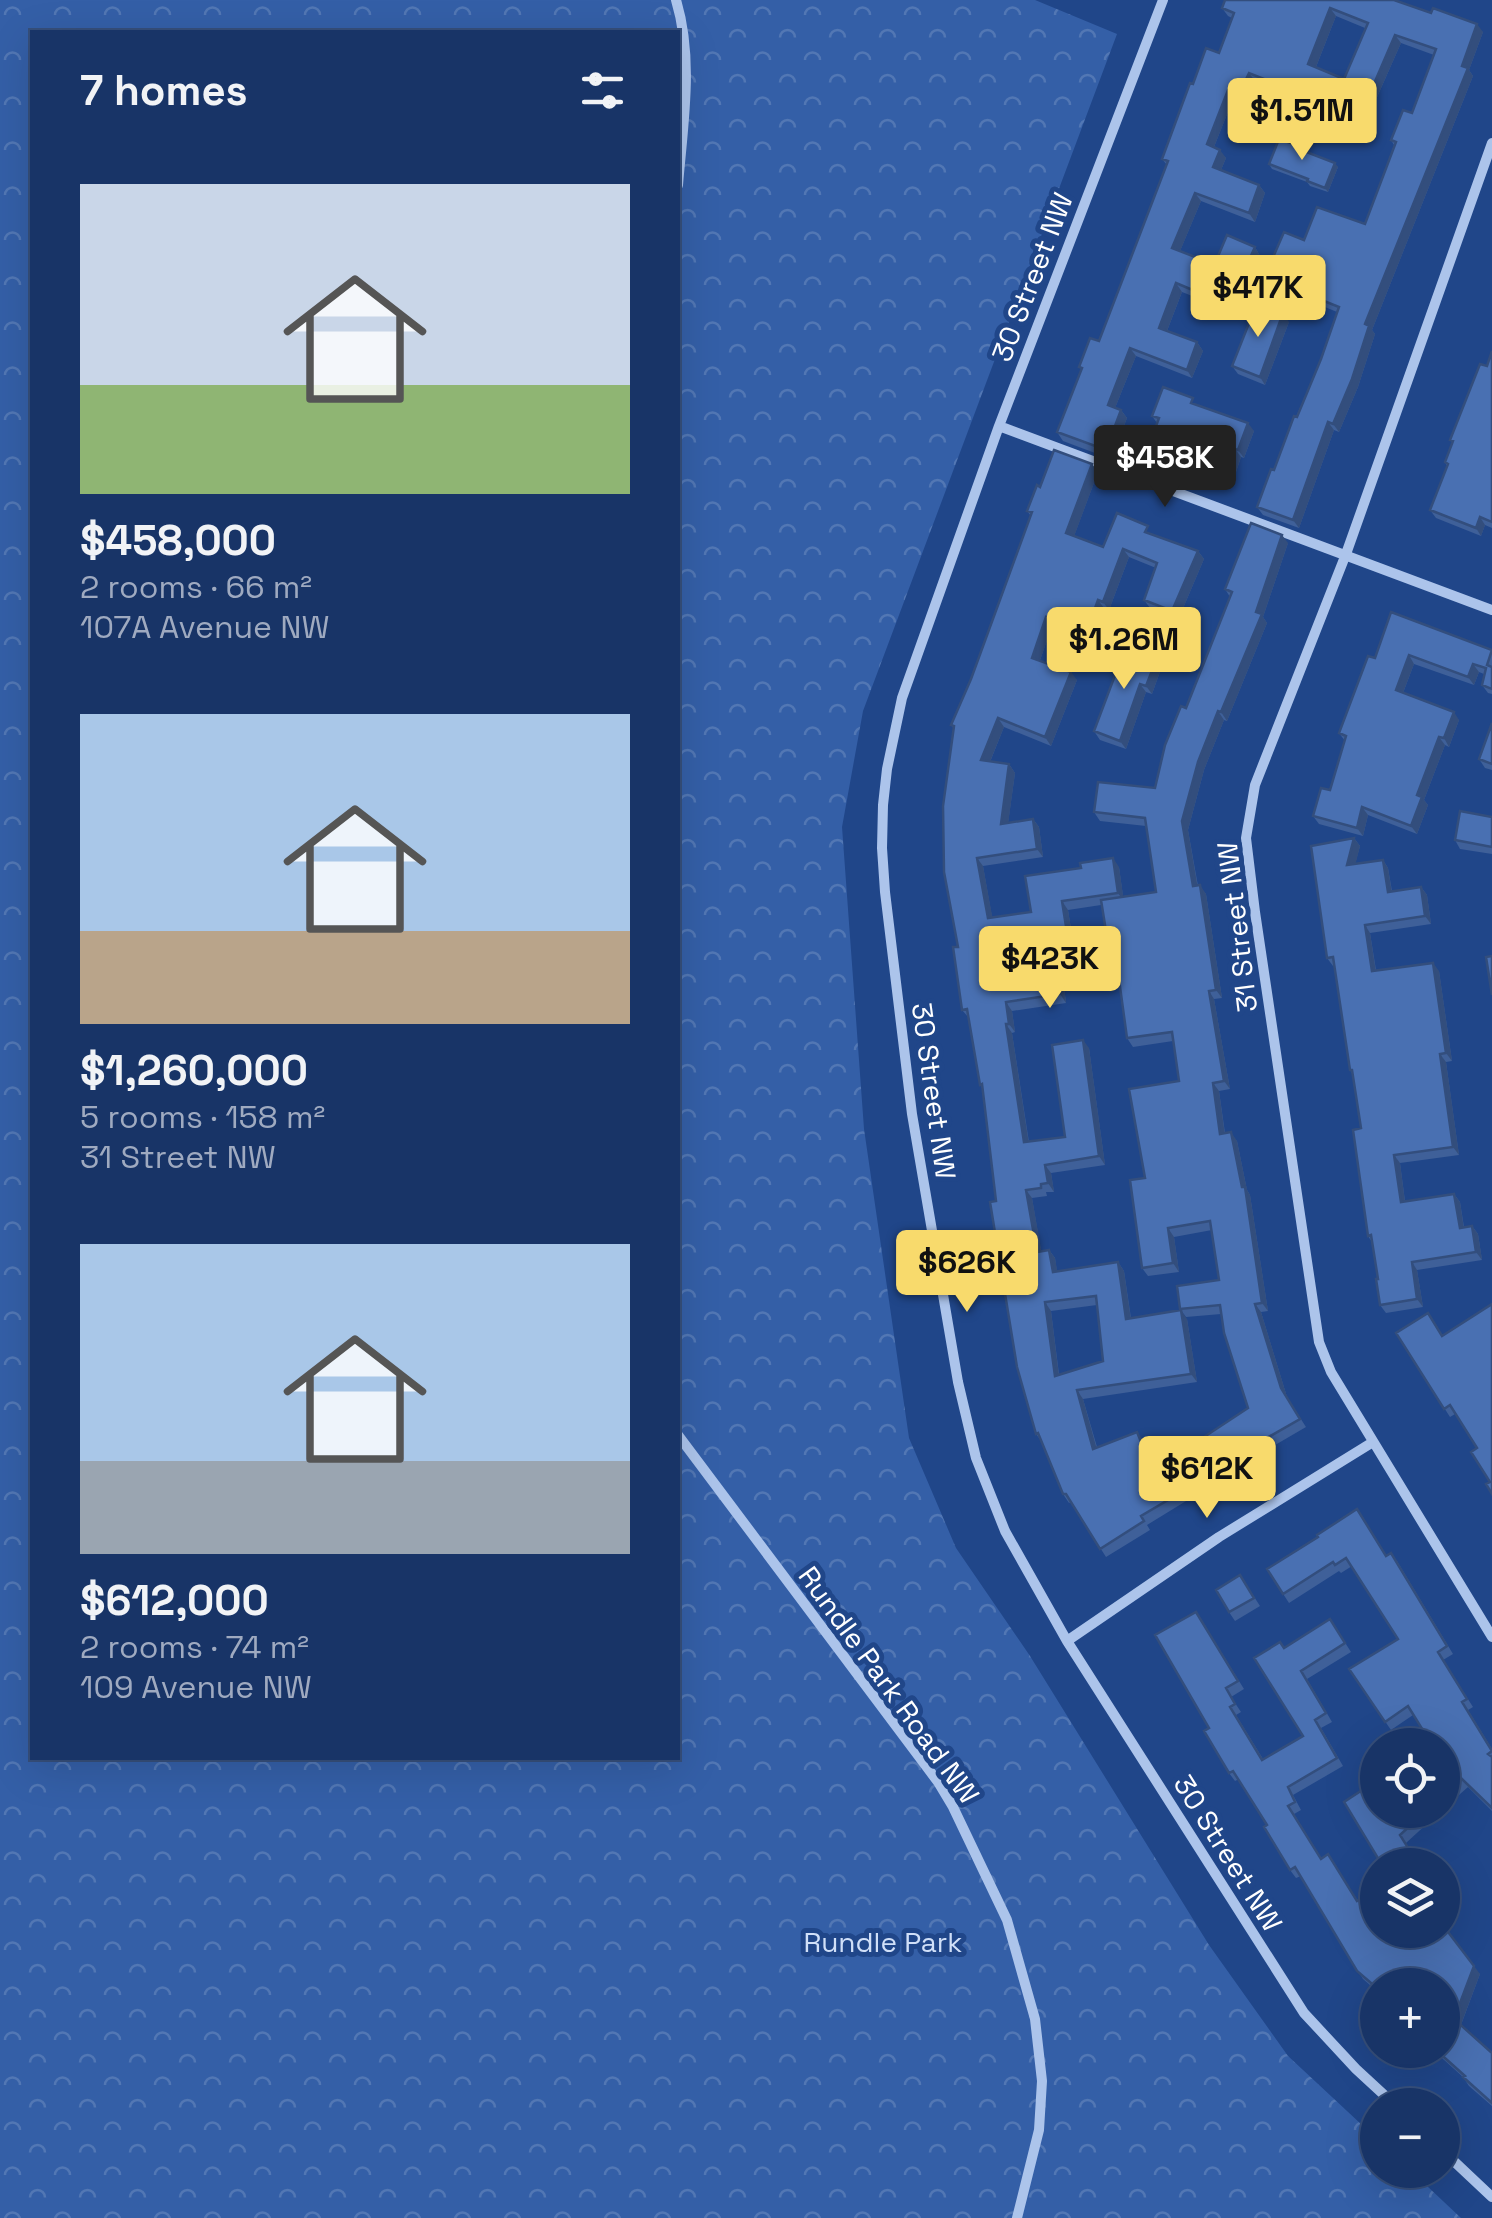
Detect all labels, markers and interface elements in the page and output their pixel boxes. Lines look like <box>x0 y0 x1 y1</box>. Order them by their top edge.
icon: filters <box>575 63 630 118</box>
text: 7 homes <box>80 64 248 117</box>
pin: $1.51M <box>1221 78 1383 163</box>
text: $1.51M <box>1250 90 1354 130</box>
street label: 30 Street NW <box>983 188 1081 366</box>
icon: home <box>265 249 445 429</box>
pin: $417K <box>1188 255 1328 340</box>
text: $417K <box>1213 267 1303 307</box>
pin: $458K <box>1095 425 1235 510</box>
text: $458K <box>1116 437 1214 477</box>
text: $458,000 <box>80 514 276 567</box>
text: 2 rooms · 66 m² <box>80 567 312 607</box>
text: 107A Avenue NW <box>80 607 329 647</box>
pin: $1.26M <box>1043 607 1205 692</box>
text: $1.26M <box>1069 619 1179 659</box>
icon: home <box>265 779 445 959</box>
street label: 31 Street NW <box>1209 840 1265 1014</box>
pin: $423K <box>980 926 1120 1011</box>
text: $423K <box>1001 938 1099 978</box>
street label: 30 Street NW <box>904 1000 964 1182</box>
text: $1,260,000 <box>80 1044 308 1097</box>
text: 5 rooms · 158 m² <box>80 1097 325 1137</box>
text: 31 Street NW <box>80 1137 276 1177</box>
pin: $626K <box>897 1230 1037 1315</box>
text: $626K <box>918 1242 1016 1282</box>
icon: home <box>265 1309 445 1489</box>
pin: $612K <box>1137 1436 1277 1521</box>
text: $612K <box>1161 1448 1253 1488</box>
street label: Rundle Park Road NW <box>791 1559 987 1811</box>
text: $612,000 <box>80 1574 269 1627</box>
text: 2 rooms · 74 m² <box>80 1627 309 1667</box>
text: 109 Avenue NW <box>80 1667 312 1707</box>
map controls <box>1360 1728 1460 2188</box>
button: locate <box>1360 1728 1460 1828</box>
street label: 30 Street NW <box>1166 1768 1290 1938</box>
button: layers <box>1360 1848 1460 1948</box>
park label: Rundle Park <box>804 1924 962 1960</box>
button: + <box>1360 1968 1460 2068</box>
button: − <box>1360 2088 1460 2188</box>

